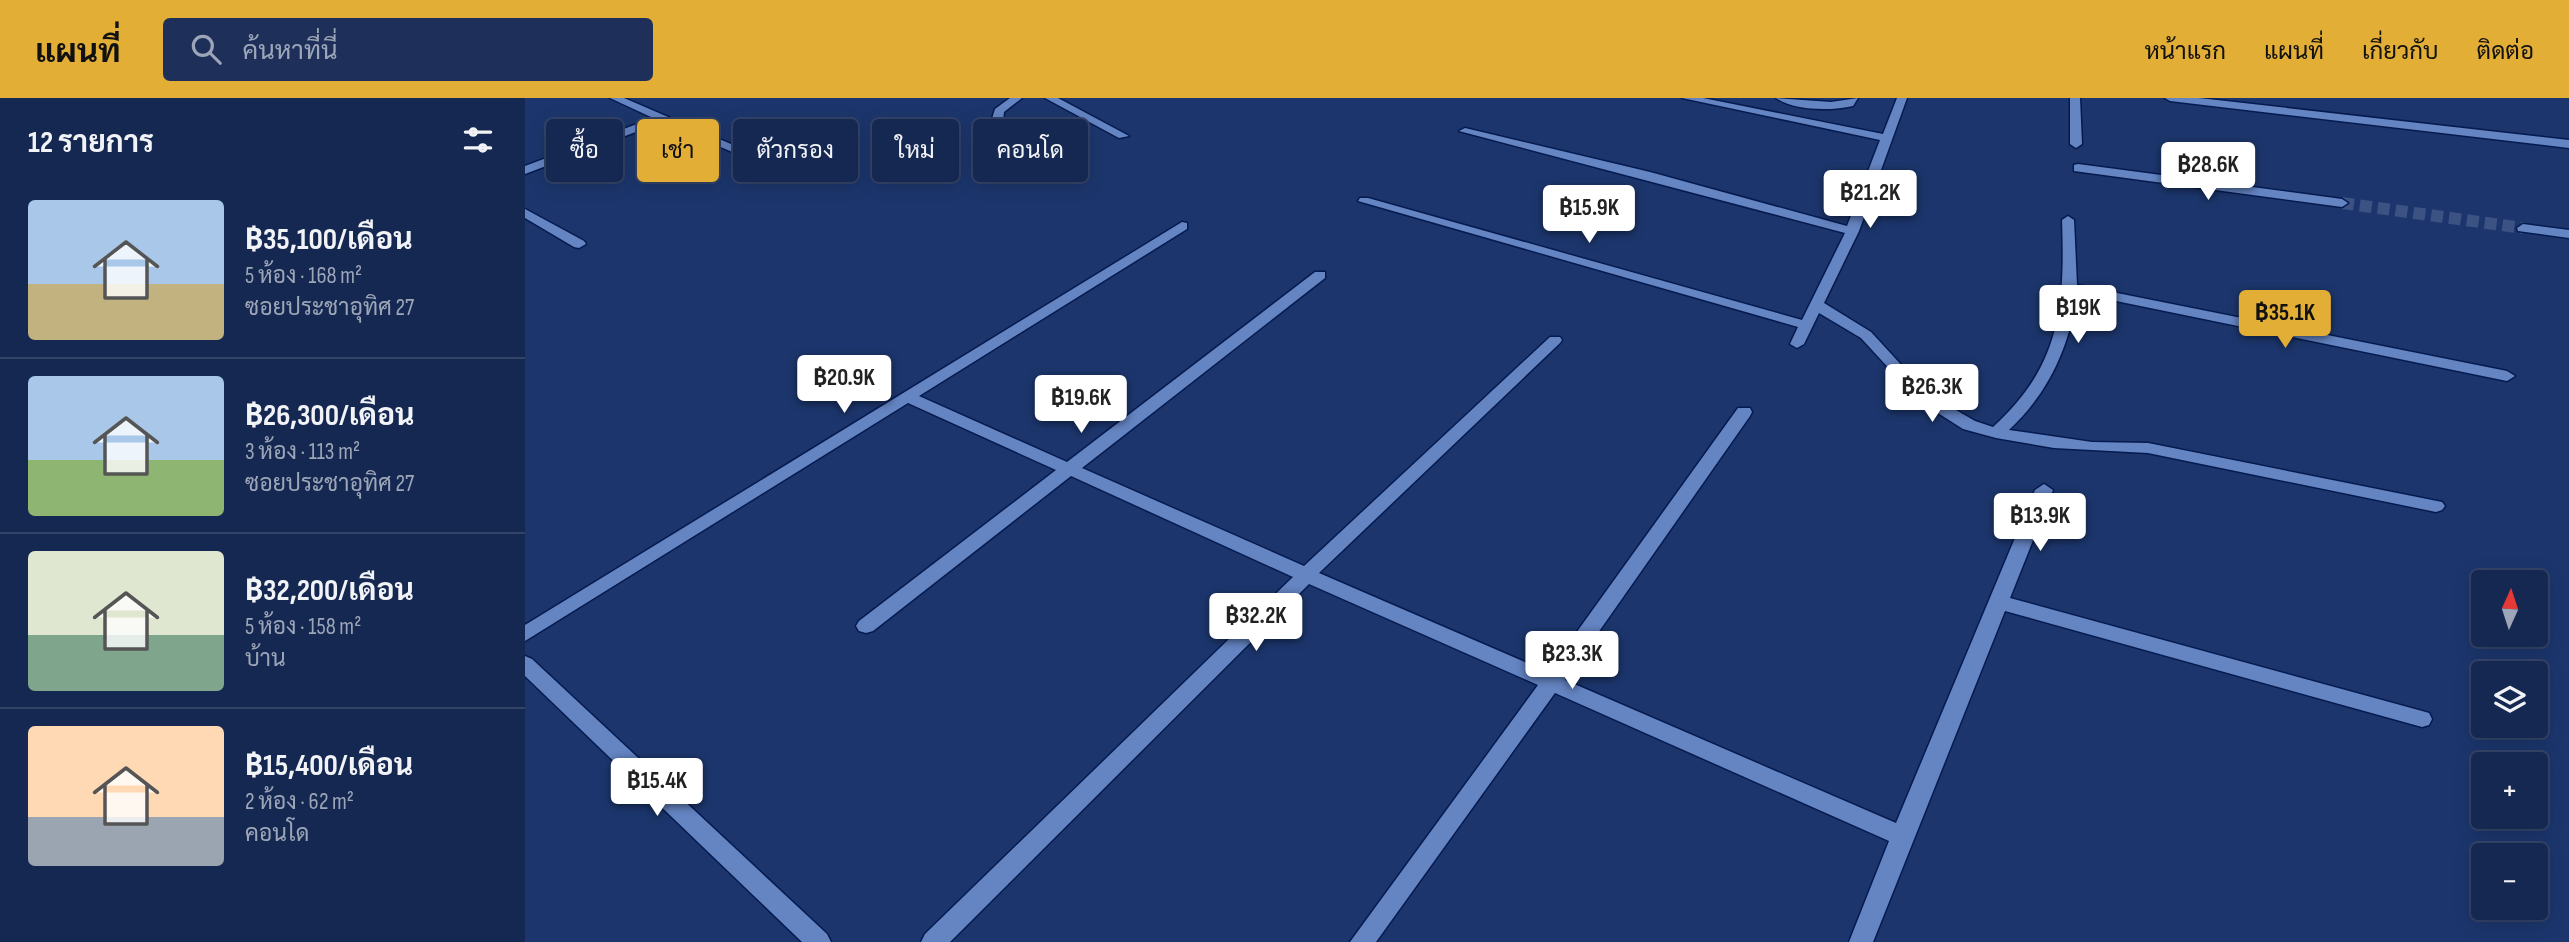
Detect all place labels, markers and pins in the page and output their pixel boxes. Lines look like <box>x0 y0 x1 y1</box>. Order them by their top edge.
pin: ฿28.6K <box>2151 142 2265 202</box>
pin: ฿21.2K <box>1813 170 1927 230</box>
pin: ฿15.9K <box>1532 186 1646 245</box>
pin: ฿19K <box>2037 286 2119 345</box>
pin: ฿35.1K <box>2228 290 2342 350</box>
pin: ฿20.9K <box>787 356 901 415</box>
pin: ฿26.3K <box>1875 364 1989 424</box>
pin: ฿19.6K <box>1024 376 1138 435</box>
pin: ฿13.9K <box>1983 494 2097 553</box>
pin: ฿32.2K <box>1199 594 1313 653</box>
pin: ฿23.3K <box>1515 632 1629 691</box>
pin: ฿15.4K <box>600 758 714 818</box>

